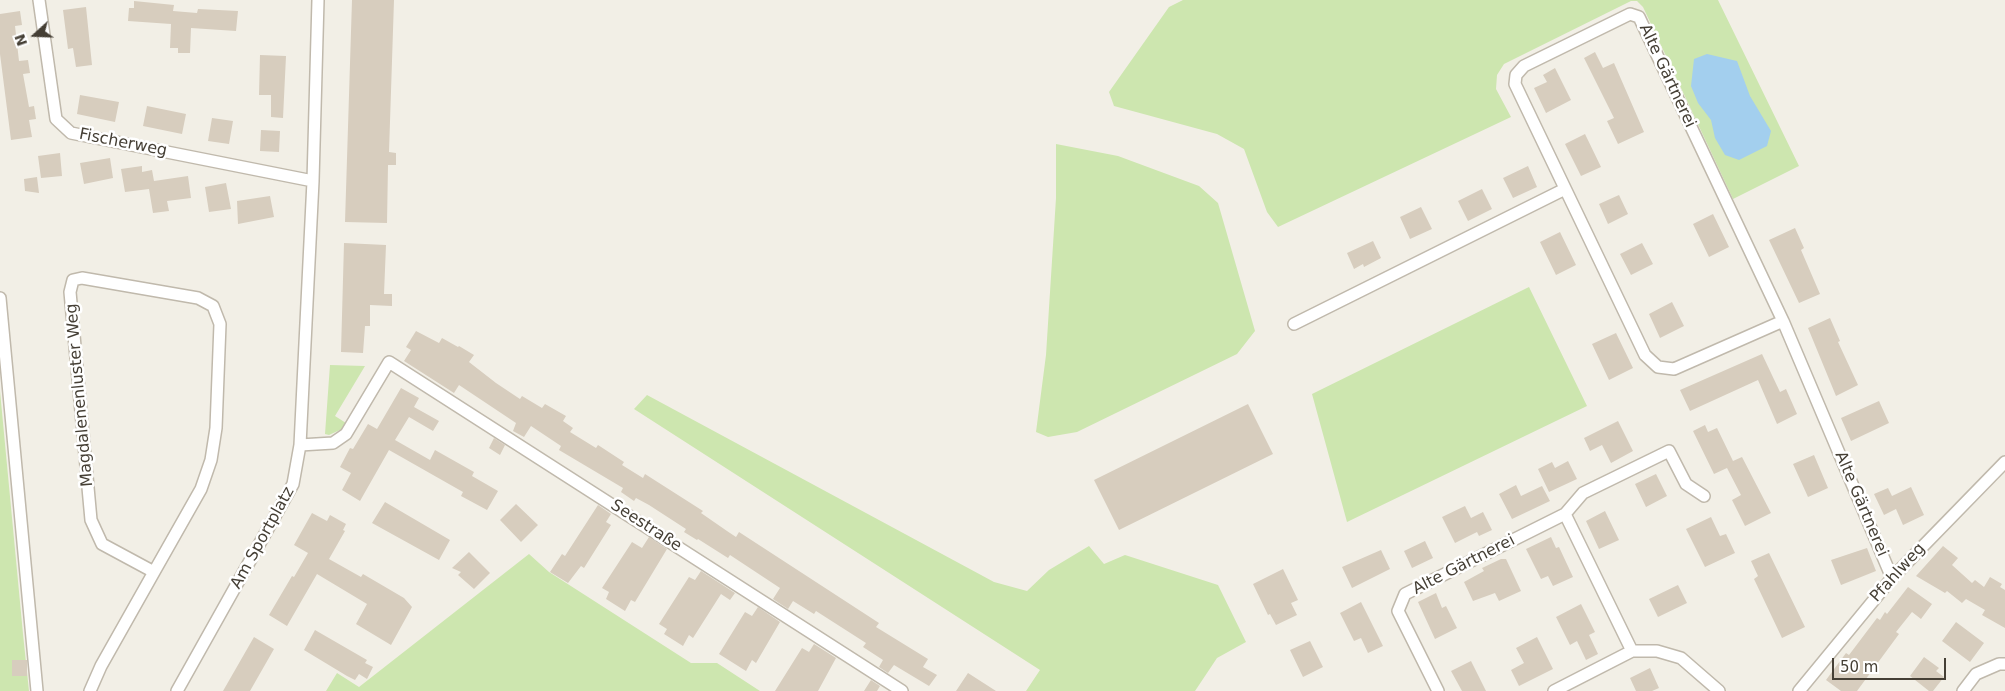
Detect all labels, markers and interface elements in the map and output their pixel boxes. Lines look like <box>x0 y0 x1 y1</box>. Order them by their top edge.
north arrow <box>10 10 60 60</box>
street label: Alte Gärtnerei <box>1635 21 1699 131</box>
text: N <box>11 32 30 48</box>
street label: Fischerweg <box>77 125 169 161</box>
street label: Magdalenenluster Weg <box>62 303 98 487</box>
street label: Alte Gärtnerei <box>1830 449 1892 559</box>
street label: Am Sportplatz <box>227 484 299 592</box>
street label: Seestraße <box>607 496 685 556</box>
street label: Alte Gärtnerei <box>1410 531 1518 599</box>
street label: Pfahlweg <box>1867 540 1929 606</box>
scale bar <box>1835 648 1949 680</box>
text: 50 m <box>1840 658 1878 676</box>

